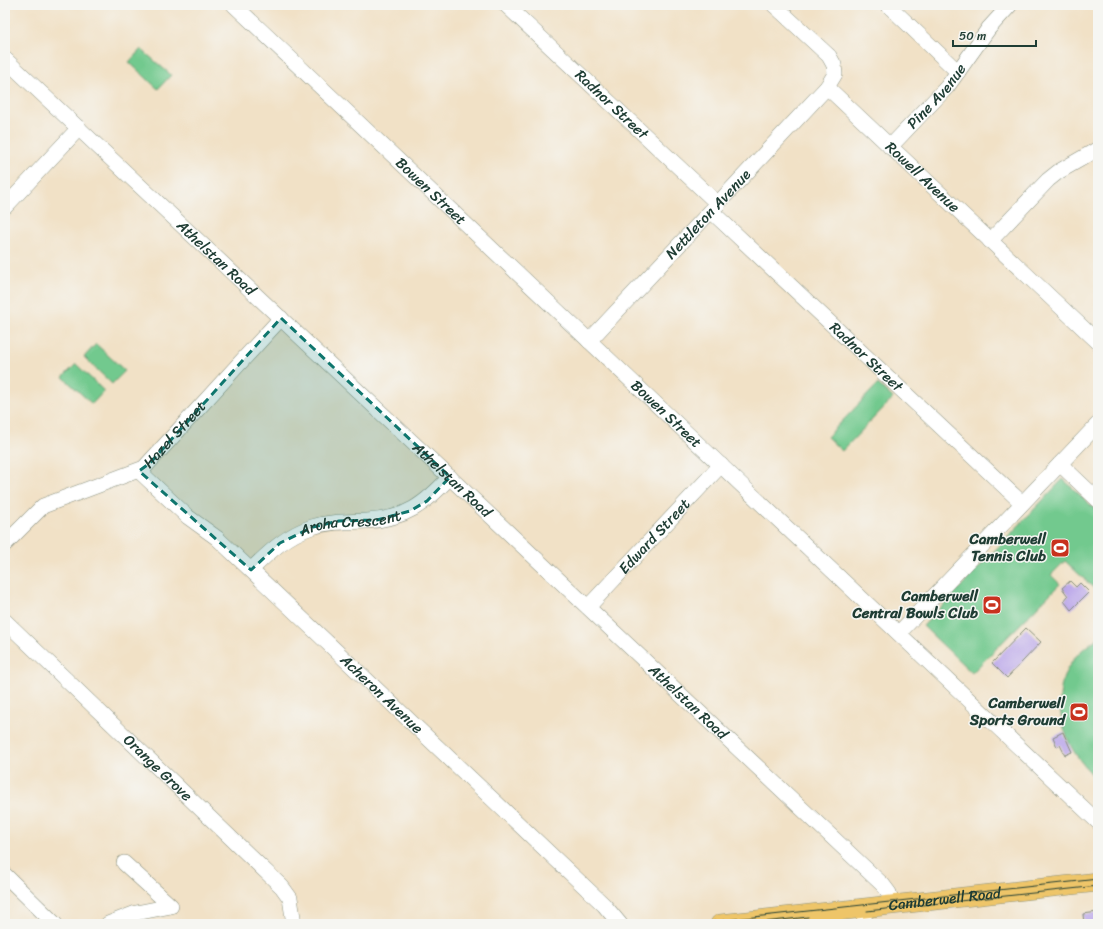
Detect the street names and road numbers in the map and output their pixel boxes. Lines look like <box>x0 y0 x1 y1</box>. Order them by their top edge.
street label: Pine Avenue <box>900 57 973 135</box>
street label: Radnor Street <box>569 63 655 146</box>
street label: Rowell Avenue <box>879 135 966 219</box>
street label: Bowen Street <box>389 151 473 232</box>
street label: Nettleton Avenue <box>659 163 757 265</box>
street label: Athelstan Road <box>170 213 263 303</box>
street label: Radnor Street <box>823 315 910 399</box>
street label: Bowen Street <box>625 373 708 455</box>
street label: Hazel Street <box>137 394 213 474</box>
street label: Athelstan Road <box>406 435 499 525</box>
street label: Edward Street <box>612 492 697 580</box>
street label: Aroha Crescent <box>294 502 405 544</box>
street label: Acheron Avenue <box>333 647 430 741</box>
street label: Athelstan Road <box>642 657 735 747</box>
street label: Orange Grove <box>117 728 199 808</box>
street label: Camberwell Road <box>887 880 1003 918</box>

